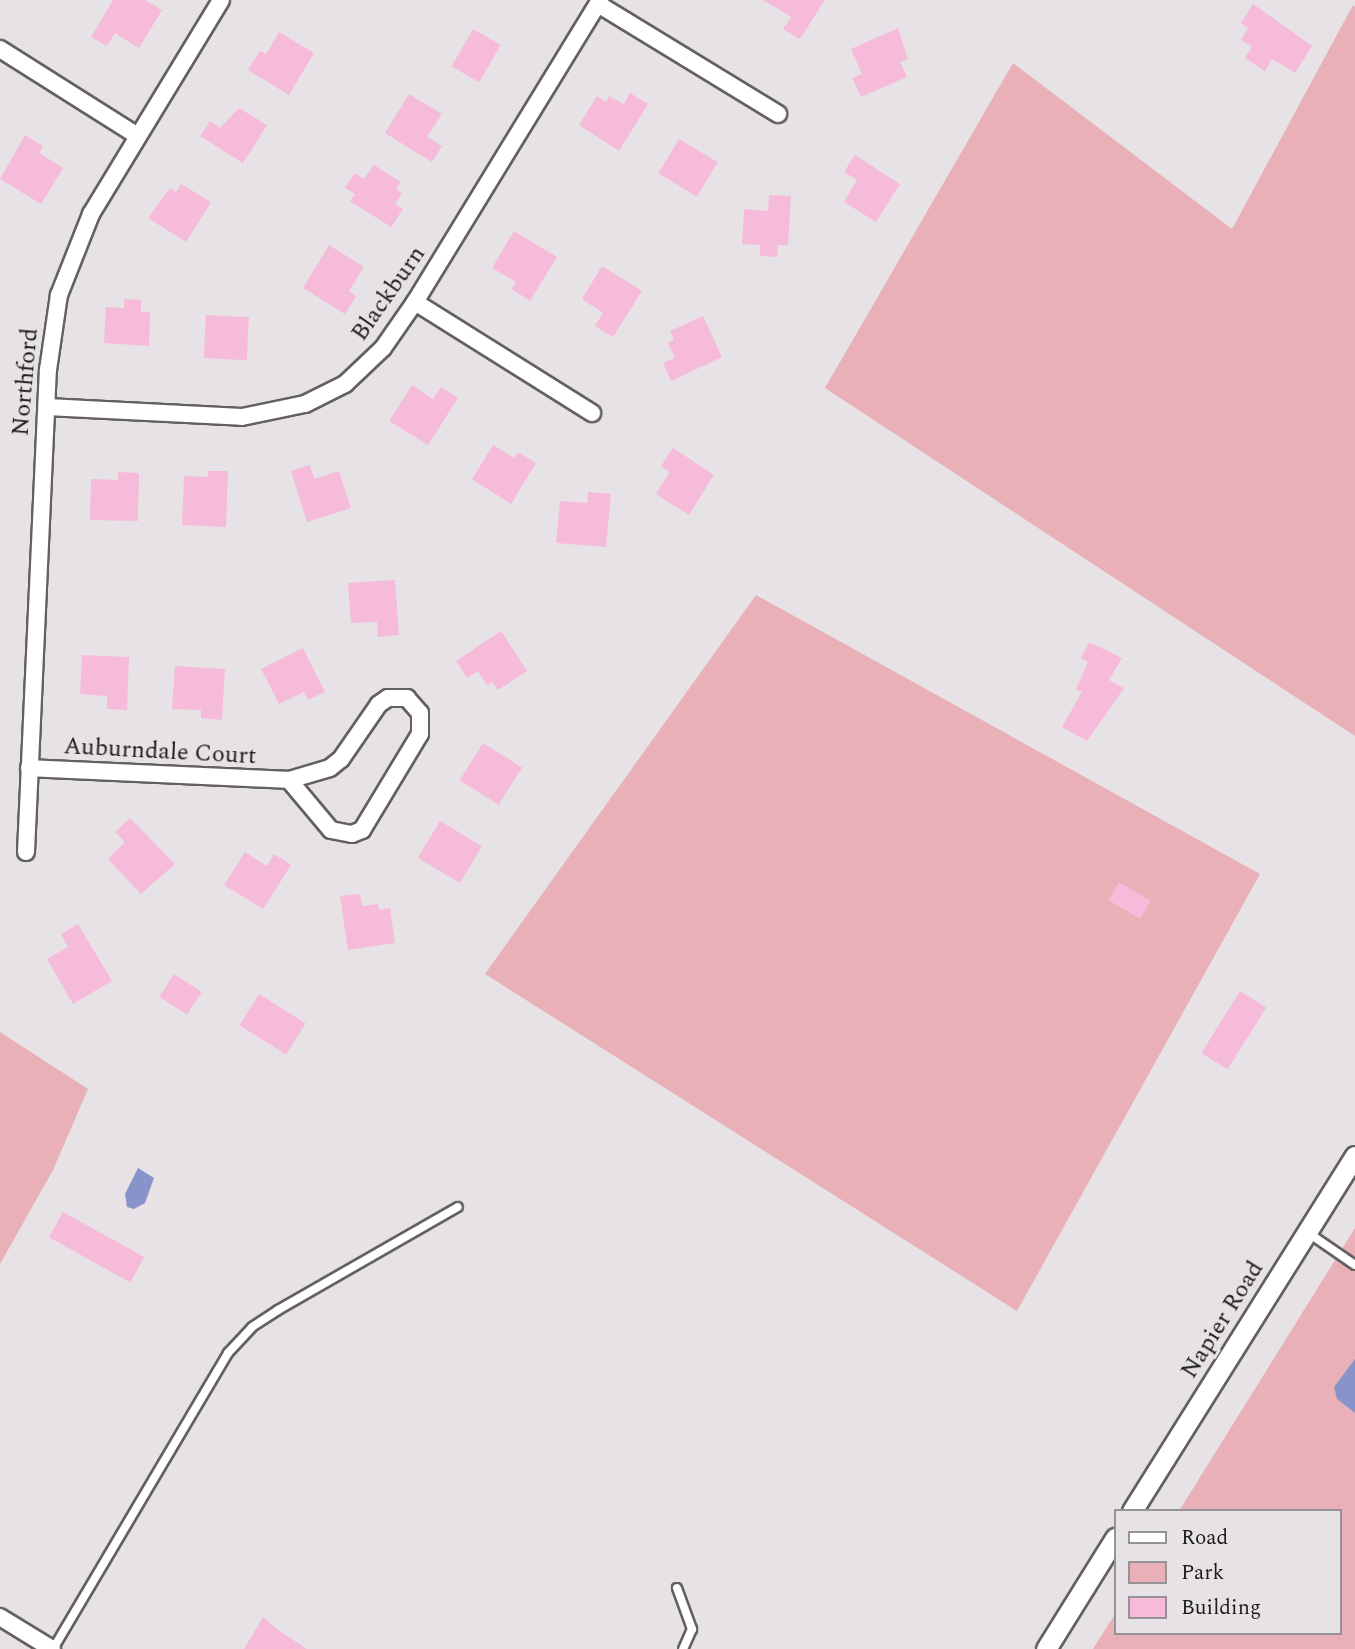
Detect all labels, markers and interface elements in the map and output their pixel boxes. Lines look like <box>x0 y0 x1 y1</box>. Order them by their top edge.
street label: Blackburn <box>346 241 432 347</box>
street label: Northford <box>7 327 45 437</box>
street label: Auburndale Court <box>63 733 257 771</box>
street label: Napier Road <box>1176 1256 1270 1384</box>
legend <box>1114 1509 1341 1635</box>
text: Road <box>1181 1522 1228 1554</box>
text: Park <box>1181 1557 1224 1589</box>
text: Building <box>1181 1592 1261 1624</box>

